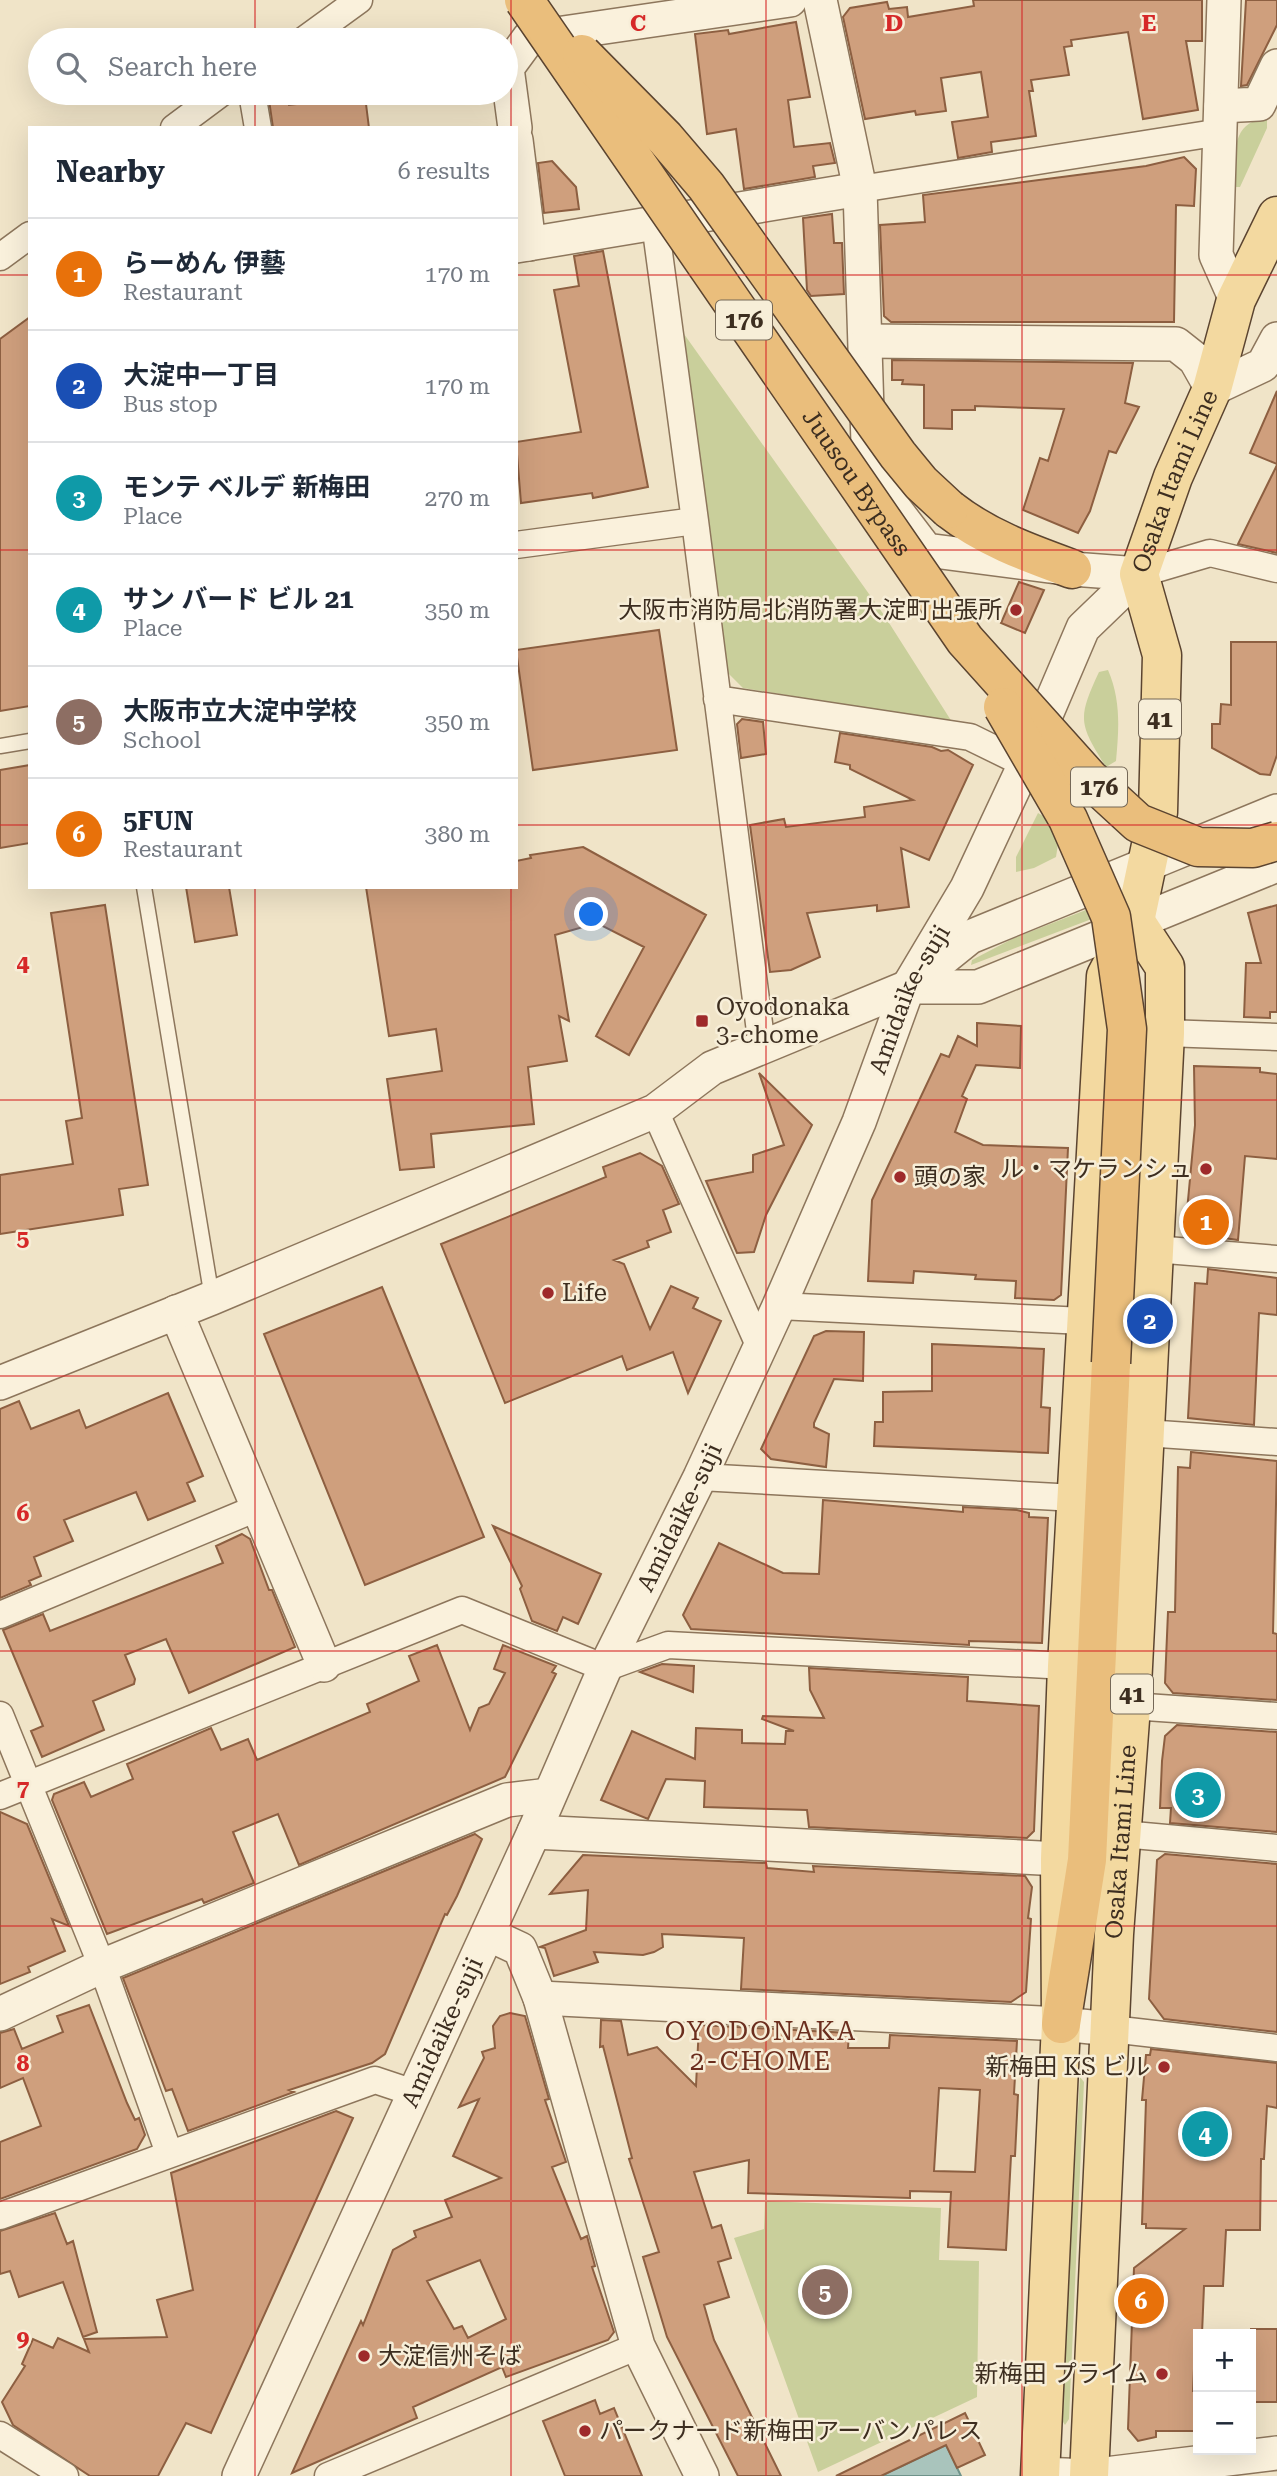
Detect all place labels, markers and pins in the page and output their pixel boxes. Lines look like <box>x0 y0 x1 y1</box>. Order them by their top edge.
place label: 大阪市消防局北消防署大淀町出張所 <box>618 596 1002 624</box>
marker: 大阪市消防局北消防署大淀町出張所 <box>1008 602 1024 618</box>
place label: Oyodonaka 3-chome <box>716 993 850 1049</box>
marker: Oyodonaka 3-chome <box>694 1013 710 1029</box>
place label: ル・マケランシュ <box>1000 1155 1192 1183</box>
marker: ル・マケランシュ <box>1198 1161 1214 1177</box>
place label: 頭の家 <box>914 1163 986 1191</box>
marker: 頭の家 <box>892 1169 908 1185</box>
pin: 1 <box>1183 1196 1229 1248</box>
place label: Life <box>562 1279 607 1307</box>
marker: Life <box>540 1285 556 1301</box>
pin: 2 <box>1127 1295 1173 1347</box>
pin: 3 <box>1175 1769 1221 1821</box>
place label: 新梅田 KS ビル <box>985 2053 1150 2081</box>
marker: 新梅田 KS ビル <box>1156 2059 1172 2075</box>
pin: 4 <box>1182 2108 1228 2160</box>
pin: 5 <box>802 2266 848 2318</box>
pin: 6 <box>1118 2275 1164 2327</box>
place label: 大淀信州そば <box>378 2342 522 2370</box>
marker: 大淀信州そば <box>356 2348 372 2364</box>
place label: 新梅田 プライム <box>974 2360 1148 2388</box>
marker: 新梅田 プライム <box>1154 2366 1170 2382</box>
place label: パークナード新梅田アーバンパレス <box>599 2417 983 2445</box>
marker: パークナード新梅田アーバンパレス <box>577 2423 593 2439</box>

